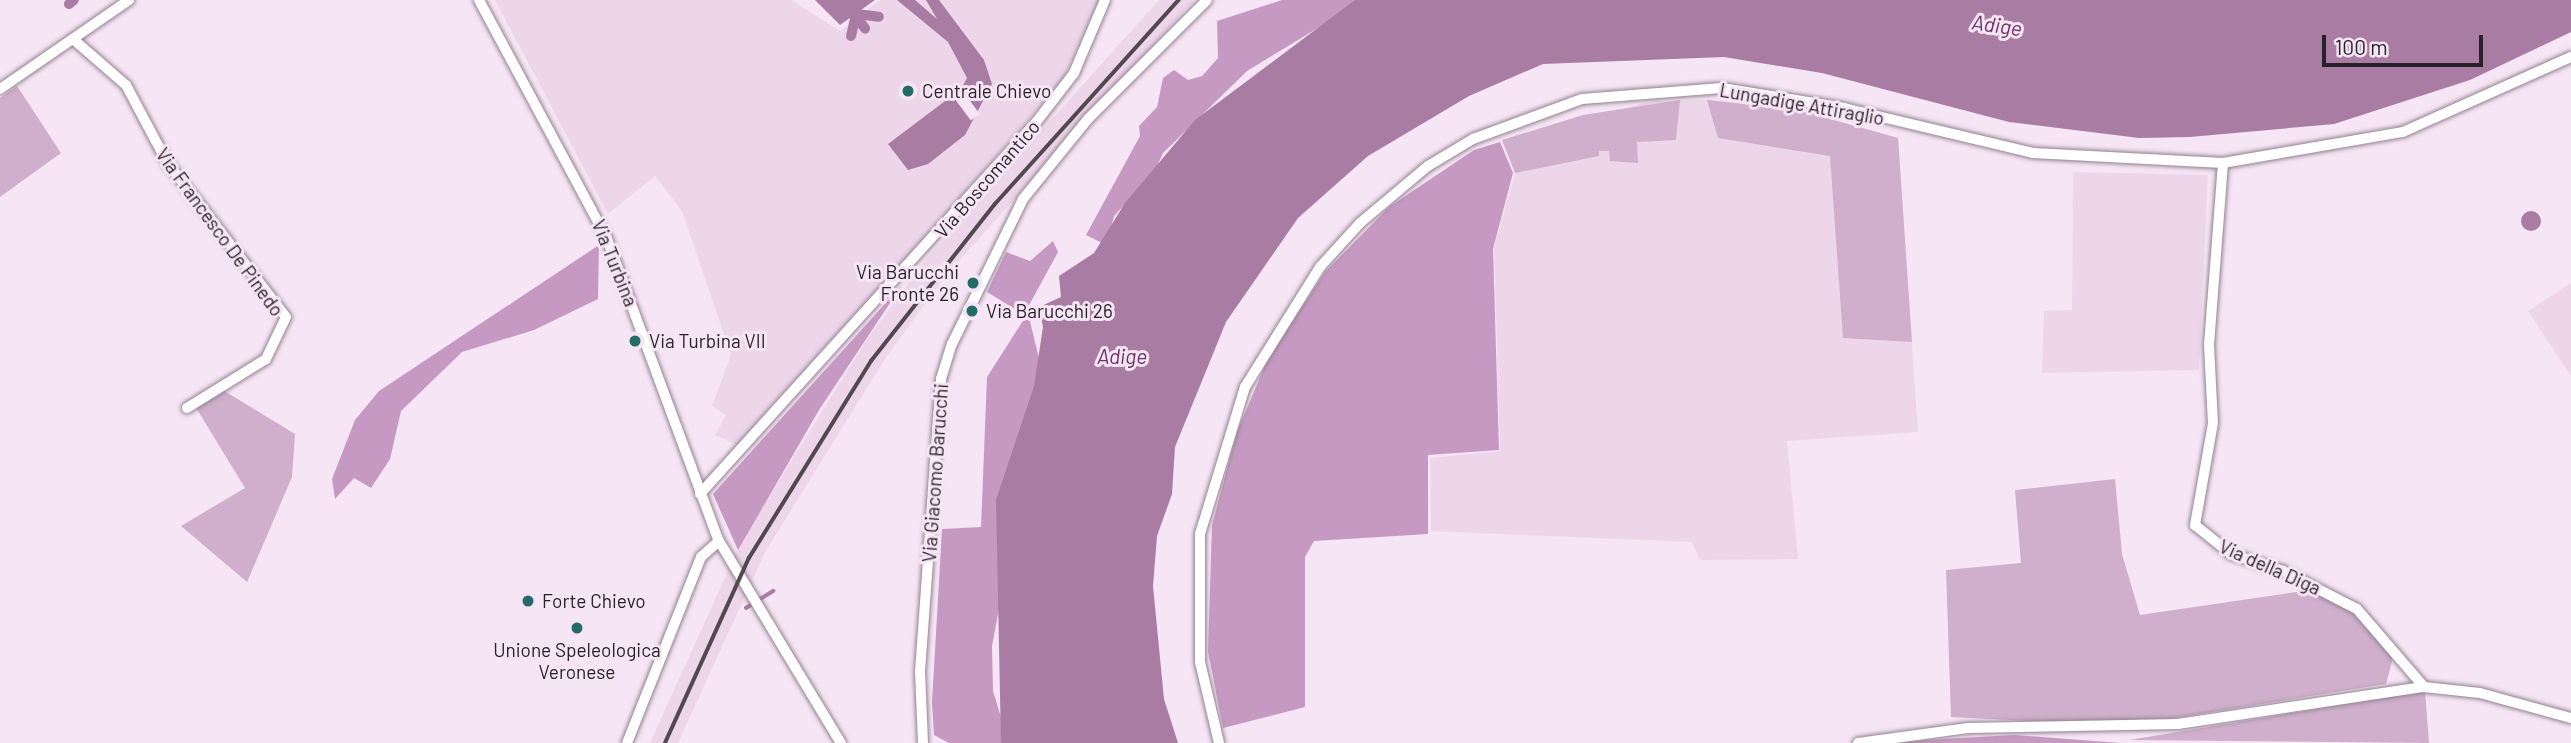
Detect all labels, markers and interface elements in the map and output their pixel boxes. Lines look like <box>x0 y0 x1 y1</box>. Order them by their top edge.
water label: Adige <box>1970 9 2024 41</box>
scale bar <box>2326 21 2487 65</box>
text: 100 m <box>2335 34 2388 59</box>
street label: Lungadige Attiraglio <box>1718 78 1886 130</box>
place label: Centrale Chievo <box>922 80 1051 102</box>
marker: Centrale Chievo <box>900 83 916 99</box>
street label: Via Boscomantico <box>930 115 1044 243</box>
street label: Via Francesco De Pinedo <box>151 143 289 321</box>
street label: Via Turbina <box>587 216 643 310</box>
place label: Via Barucchi Fronte 26 <box>856 261 959 305</box>
marker: Via Barucchi Fronte 26 <box>965 275 981 291</box>
place label: Via Barucchi 26 <box>986 300 1113 322</box>
marker: Via Barucchi 26 <box>964 303 980 319</box>
place label: Via Turbina VII <box>649 330 766 352</box>
marker: Via Turbina VII <box>627 333 643 349</box>
water label: Adige <box>1097 343 1147 369</box>
street label: Via Giacomo Barucchi <box>917 383 953 563</box>
street label: Via della Diga <box>2216 534 2324 600</box>
place label: Forte Chievo <box>542 590 646 612</box>
marker: Forte Chievo <box>520 593 536 609</box>
marker: Unione Speleologica Veronese <box>569 620 585 636</box>
place label: Unione Speleologica Veronese <box>493 639 661 683</box>

